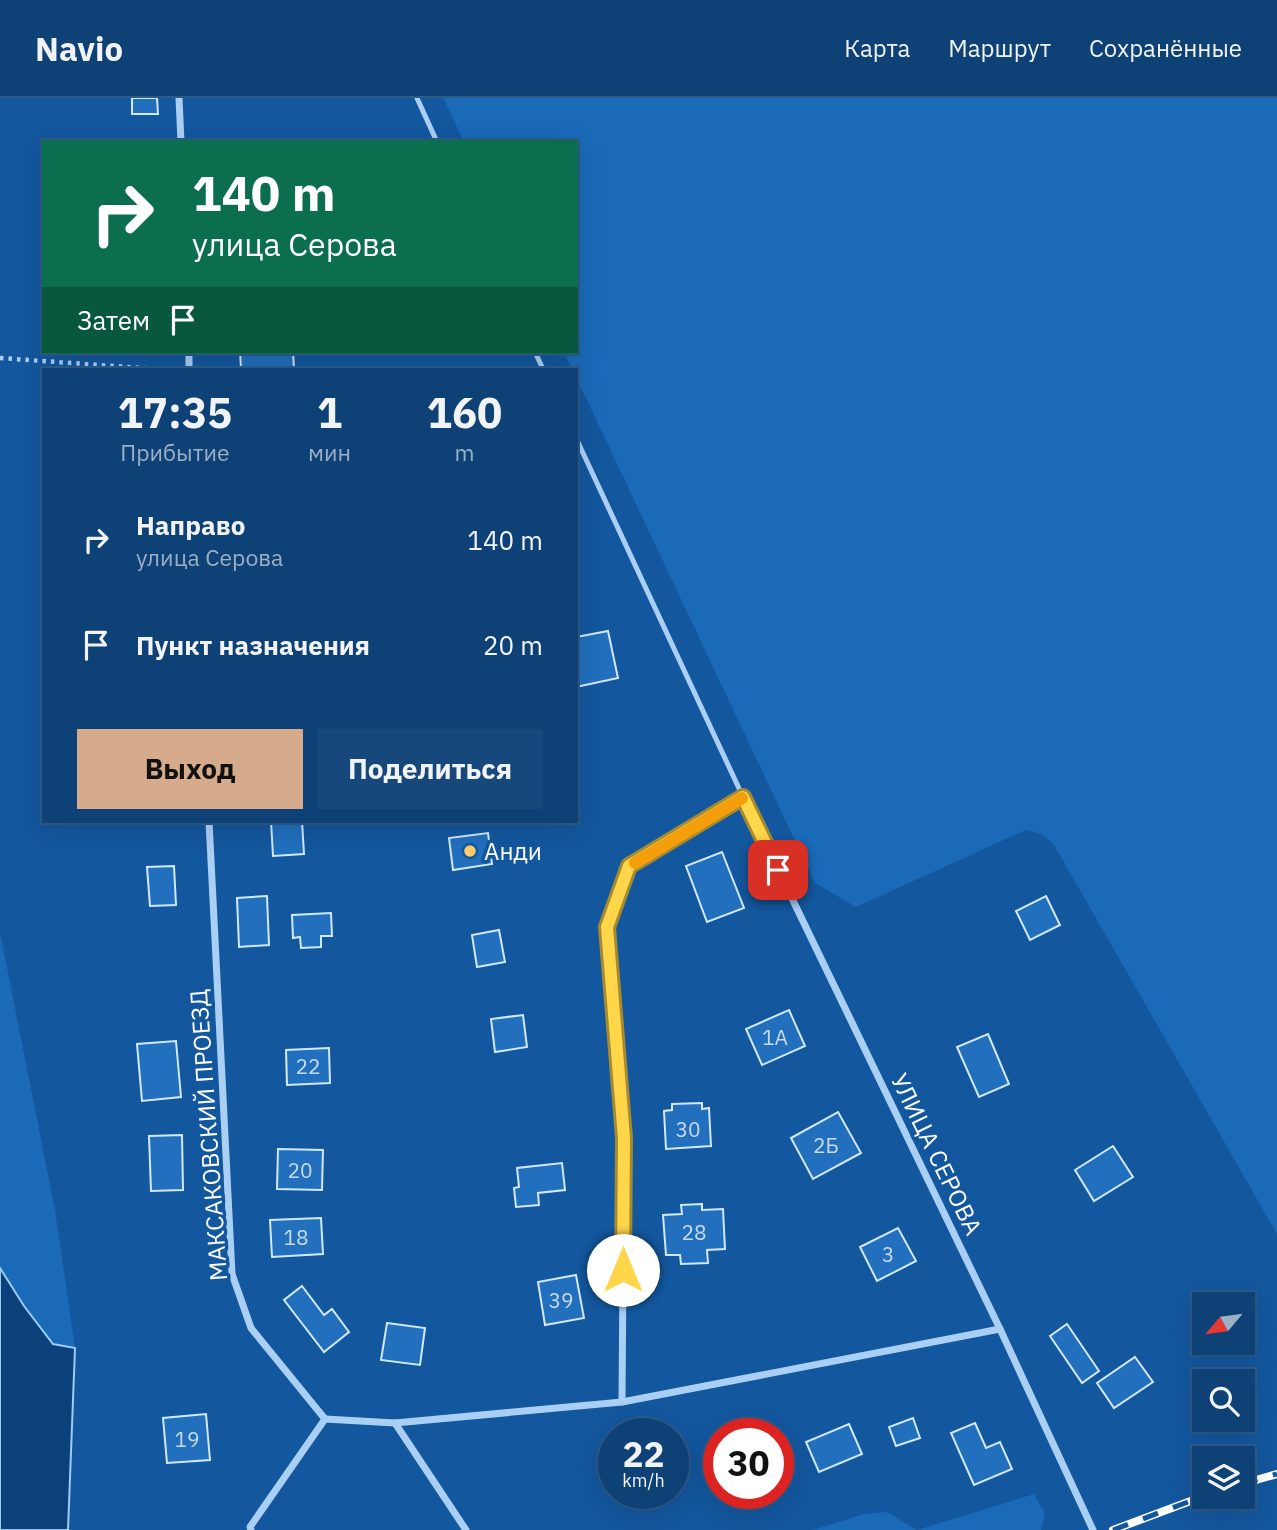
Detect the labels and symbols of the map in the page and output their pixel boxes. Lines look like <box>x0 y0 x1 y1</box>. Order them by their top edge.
place label: Анди <box>484 835 542 867</box>
pin <box>748 840 808 900</box>
marker: Анди <box>462 843 478 859</box>
street label: МАКСАКОВСКИЙ ПРОЕЗД <box>182 988 234 1282</box>
house number: 1А <box>762 1023 788 1051</box>
house number: 22 <box>295 1052 321 1080</box>
street label: УЛИЦА СЕРОВА <box>884 1068 990 1240</box>
house number: 30 <box>675 1115 701 1143</box>
house number: 2Б <box>813 1131 839 1159</box>
house number: 20 <box>287 1156 313 1184</box>
house number: 28 <box>681 1218 707 1246</box>
house number: 18 <box>283 1223 309 1251</box>
position arrow <box>586 1233 660 1307</box>
house number: 3 <box>882 1240 894 1268</box>
house number: 39 <box>548 1286 574 1314</box>
north arrow <box>1192 1292 1255 1354</box>
speed limit sign: 30 <box>703 1418 794 1509</box>
house number: 19 <box>174 1425 200 1453</box>

